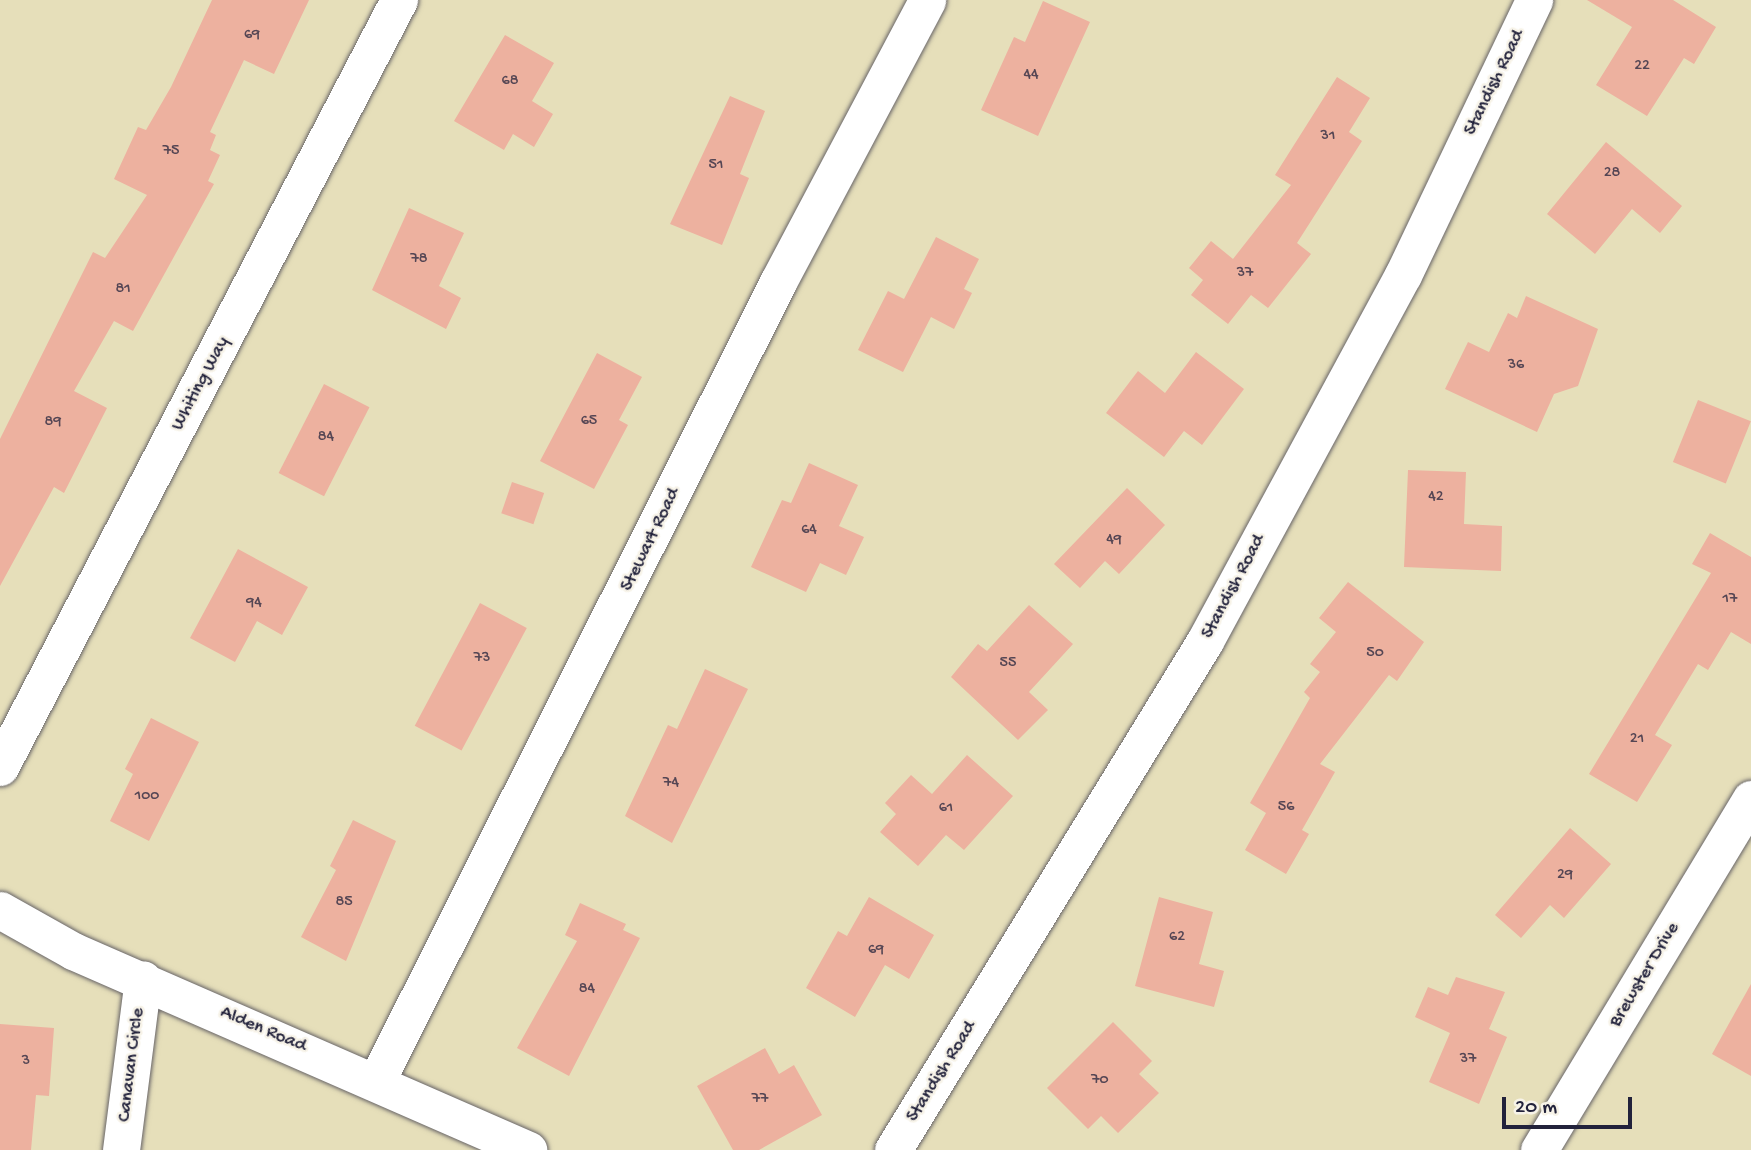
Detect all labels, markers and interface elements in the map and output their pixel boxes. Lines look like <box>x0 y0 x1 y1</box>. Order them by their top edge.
house number: 69 <box>244 26 260 46</box>
street label: Standish Road <box>1460 27 1530 139</box>
house number: 22 <box>1634 57 1650 77</box>
house number: 44 <box>1023 66 1039 86</box>
house number: 68 <box>502 72 518 92</box>
house number: 31 <box>1321 127 1335 147</box>
house number: 75 <box>163 142 179 162</box>
house number: 51 <box>709 156 723 176</box>
house number: 28 <box>1604 164 1620 184</box>
house number: 78 <box>410 250 428 270</box>
house number: 37 <box>1237 264 1253 284</box>
house number: 81 <box>115 280 131 300</box>
street label: Whiting Way <box>167 333 235 435</box>
house number: 36 <box>1508 356 1524 376</box>
house number: 65 <box>581 412 597 432</box>
house number: 89 <box>45 413 61 433</box>
house number: 84 <box>318 428 334 448</box>
street label: Stewart Road <box>616 485 686 595</box>
house number: 42 <box>1428 488 1444 508</box>
house number: 64 <box>801 521 817 541</box>
house number: 49 <box>1106 531 1122 551</box>
street label: Standish Road <box>1197 531 1271 643</box>
house number: 17 <box>1723 590 1737 610</box>
house number: 94 <box>246 594 262 614</box>
house number: 50 <box>1366 644 1384 664</box>
house number: 73 <box>474 649 490 669</box>
house number: 55 <box>1000 654 1016 674</box>
house number: 21 <box>1630 730 1644 750</box>
house number: 74 <box>663 774 679 794</box>
house number: 100 <box>135 787 159 807</box>
house number: 56 <box>1278 798 1294 818</box>
house number: 61 <box>939 799 953 819</box>
house number: 29 <box>1557 866 1573 886</box>
house number: 85 <box>335 893 353 913</box>
street label: Brewster Drive <box>1605 918 1685 1032</box>
house number: 62 <box>1169 928 1185 948</box>
house number: 69 <box>868 941 884 961</box>
house number: 84 <box>579 980 595 1000</box>
street label: Alden Road <box>216 1002 310 1058</box>
street label: Canavan Circle <box>114 1007 150 1123</box>
street label: Standish Road <box>902 1017 982 1127</box>
house number: 37 <box>1460 1050 1476 1070</box>
house number: 3 <box>22 1052 30 1072</box>
house number: 70 <box>1091 1071 1109 1091</box>
scale bar <box>1506 1084 1636 1128</box>
house number: 77 <box>752 1090 768 1110</box>
text: 20 m <box>1515 1096 1557 1121</box>

